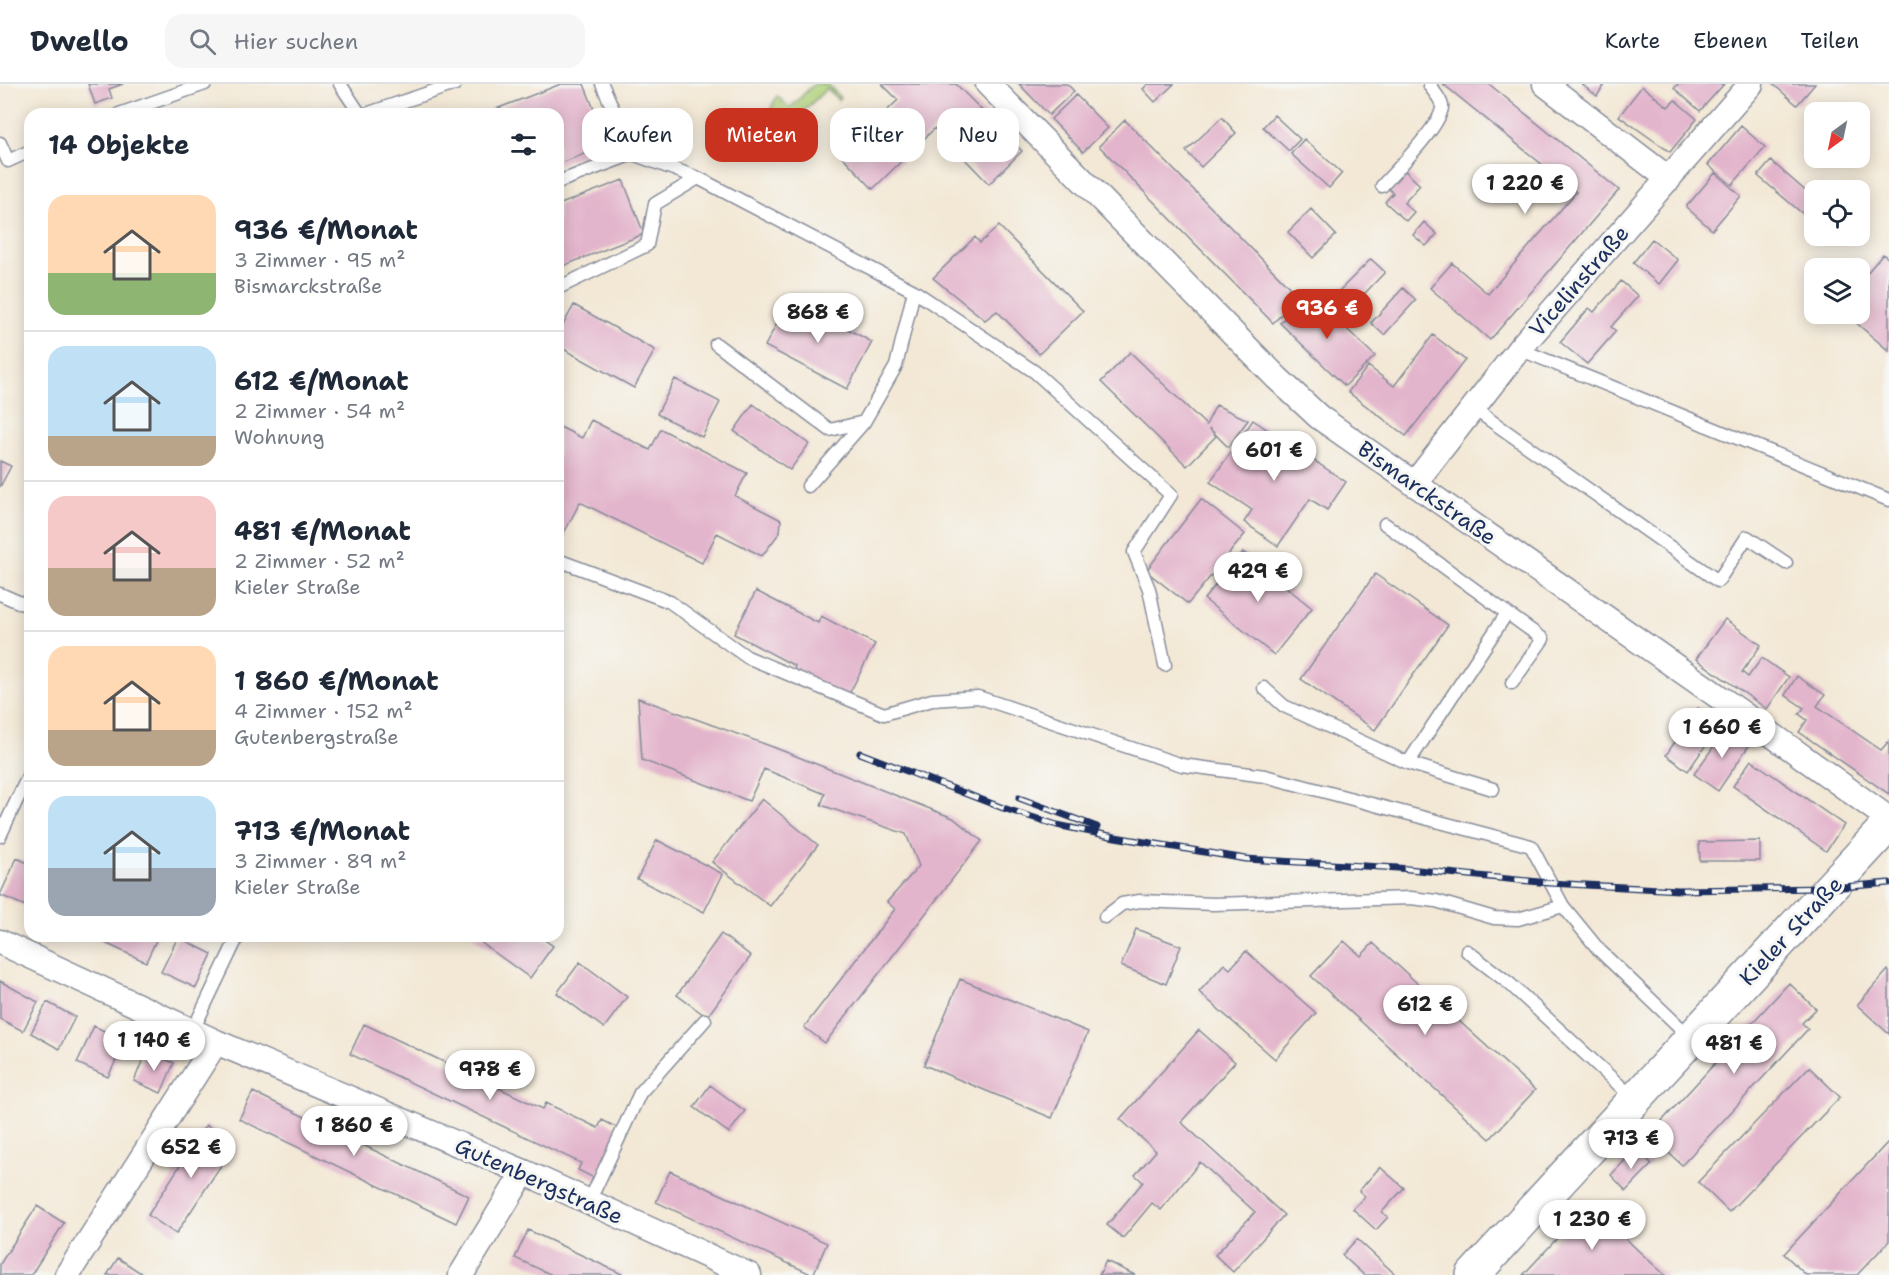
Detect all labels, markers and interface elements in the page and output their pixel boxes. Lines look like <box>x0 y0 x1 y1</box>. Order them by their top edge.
search box <box>165 14 585 68</box>
text: Dwello <box>30 22 129 60</box>
icon: search <box>186 25 219 58</box>
text: Hier suchen <box>234 27 358 56</box>
text: Karte <box>1605 27 1660 55</box>
text: Ebenen <box>1693 27 1768 55</box>
text: Teilen <box>1801 27 1859 55</box>
north arrow <box>1804 102 1870 168</box>
map controls <box>1804 102 1870 324</box>
chip: Kaufen <box>582 108 693 162</box>
chip: Mieten <box>705 108 818 162</box>
chip: Filter <box>830 108 925 162</box>
chip: Neu <box>937 108 1019 162</box>
text: 14 Objekte <box>48 127 190 162</box>
icon: filters <box>507 128 540 161</box>
pin: 1 220 € <box>1470 164 1580 215</box>
text: 1 220 € <box>1486 170 1564 196</box>
button: locate <box>1804 180 1870 246</box>
text: 936 €/Monat <box>234 212 418 247</box>
icon: home <box>96 219 168 291</box>
street label: Vicelinstraße <box>1523 219 1635 343</box>
text: 3 Zimmer · 95 m² <box>234 247 405 273</box>
button: layers <box>1804 258 1870 324</box>
text: Bismarckstraße <box>234 273 382 299</box>
pin: 936 € <box>1285 289 1369 340</box>
pin: 868 € <box>776 293 860 344</box>
text: 936 € <box>1296 295 1358 321</box>
text: 868 € <box>787 299 849 325</box>
text: 612 €/Monat <box>234 363 409 398</box>
icon: home <box>96 370 168 442</box>
text: 2 Zimmer · 54 m² <box>234 398 405 424</box>
text: Wohnung <box>234 424 325 450</box>
pin: 601 € <box>1232 431 1316 482</box>
street label: Bismarckstraße <box>1352 434 1502 552</box>
text: 601 € <box>1245 437 1303 463</box>
text: 481 €/Monat <box>234 513 411 548</box>
icon: home <box>96 520 168 592</box>
text: 2 Zimmer · 52 m² <box>234 548 405 574</box>
pin: 429 € <box>1216 552 1300 603</box>
text: 429 € <box>1228 558 1288 584</box>
text: Kieler Straße <box>234 574 361 600</box>
text: 1 860 €/Monat <box>234 663 439 698</box>
icon: home <box>96 670 168 742</box>
text: 4 Zimmer · 152 m² <box>234 698 413 724</box>
pin: 1 660 € <box>1667 708 1777 759</box>
text: 1 660 € <box>1683 714 1761 740</box>
text: Gutenbergstraße <box>234 724 398 750</box>
text: 713 €/Monat <box>234 813 410 848</box>
icon: home <box>96 820 168 892</box>
text: 3 Zimmer · 89 m² <box>234 848 406 874</box>
street label: Kieler Straße <box>1733 870 1849 992</box>
text: Kieler Straße <box>234 874 361 900</box>
pin: 612 € <box>1383 985 1467 1036</box>
text: 612 € <box>1397 991 1453 1017</box>
pin: 1 140 € <box>99 1021 209 1072</box>
pin: 481 € <box>1692 1024 1776 1075</box>
text: 1 140 € <box>117 1027 191 1053</box>
text: 481 € <box>1705 1030 1763 1056</box>
pin: 978 € <box>448 1050 532 1101</box>
text: 978 € <box>459 1056 521 1082</box>
pin: 1 860 € <box>299 1106 409 1157</box>
text: 1 860 € <box>315 1112 393 1138</box>
pin: 713 € <box>1589 1119 1673 1170</box>
text: 713 € <box>1603 1125 1659 1151</box>
pin: 652 € <box>149 1128 233 1179</box>
street label: Gutenbergstraße <box>450 1131 628 1231</box>
text: 652 € <box>161 1134 221 1160</box>
pin: 1 230 € <box>1537 1200 1647 1251</box>
text: 1 230 € <box>1553 1206 1631 1232</box>

